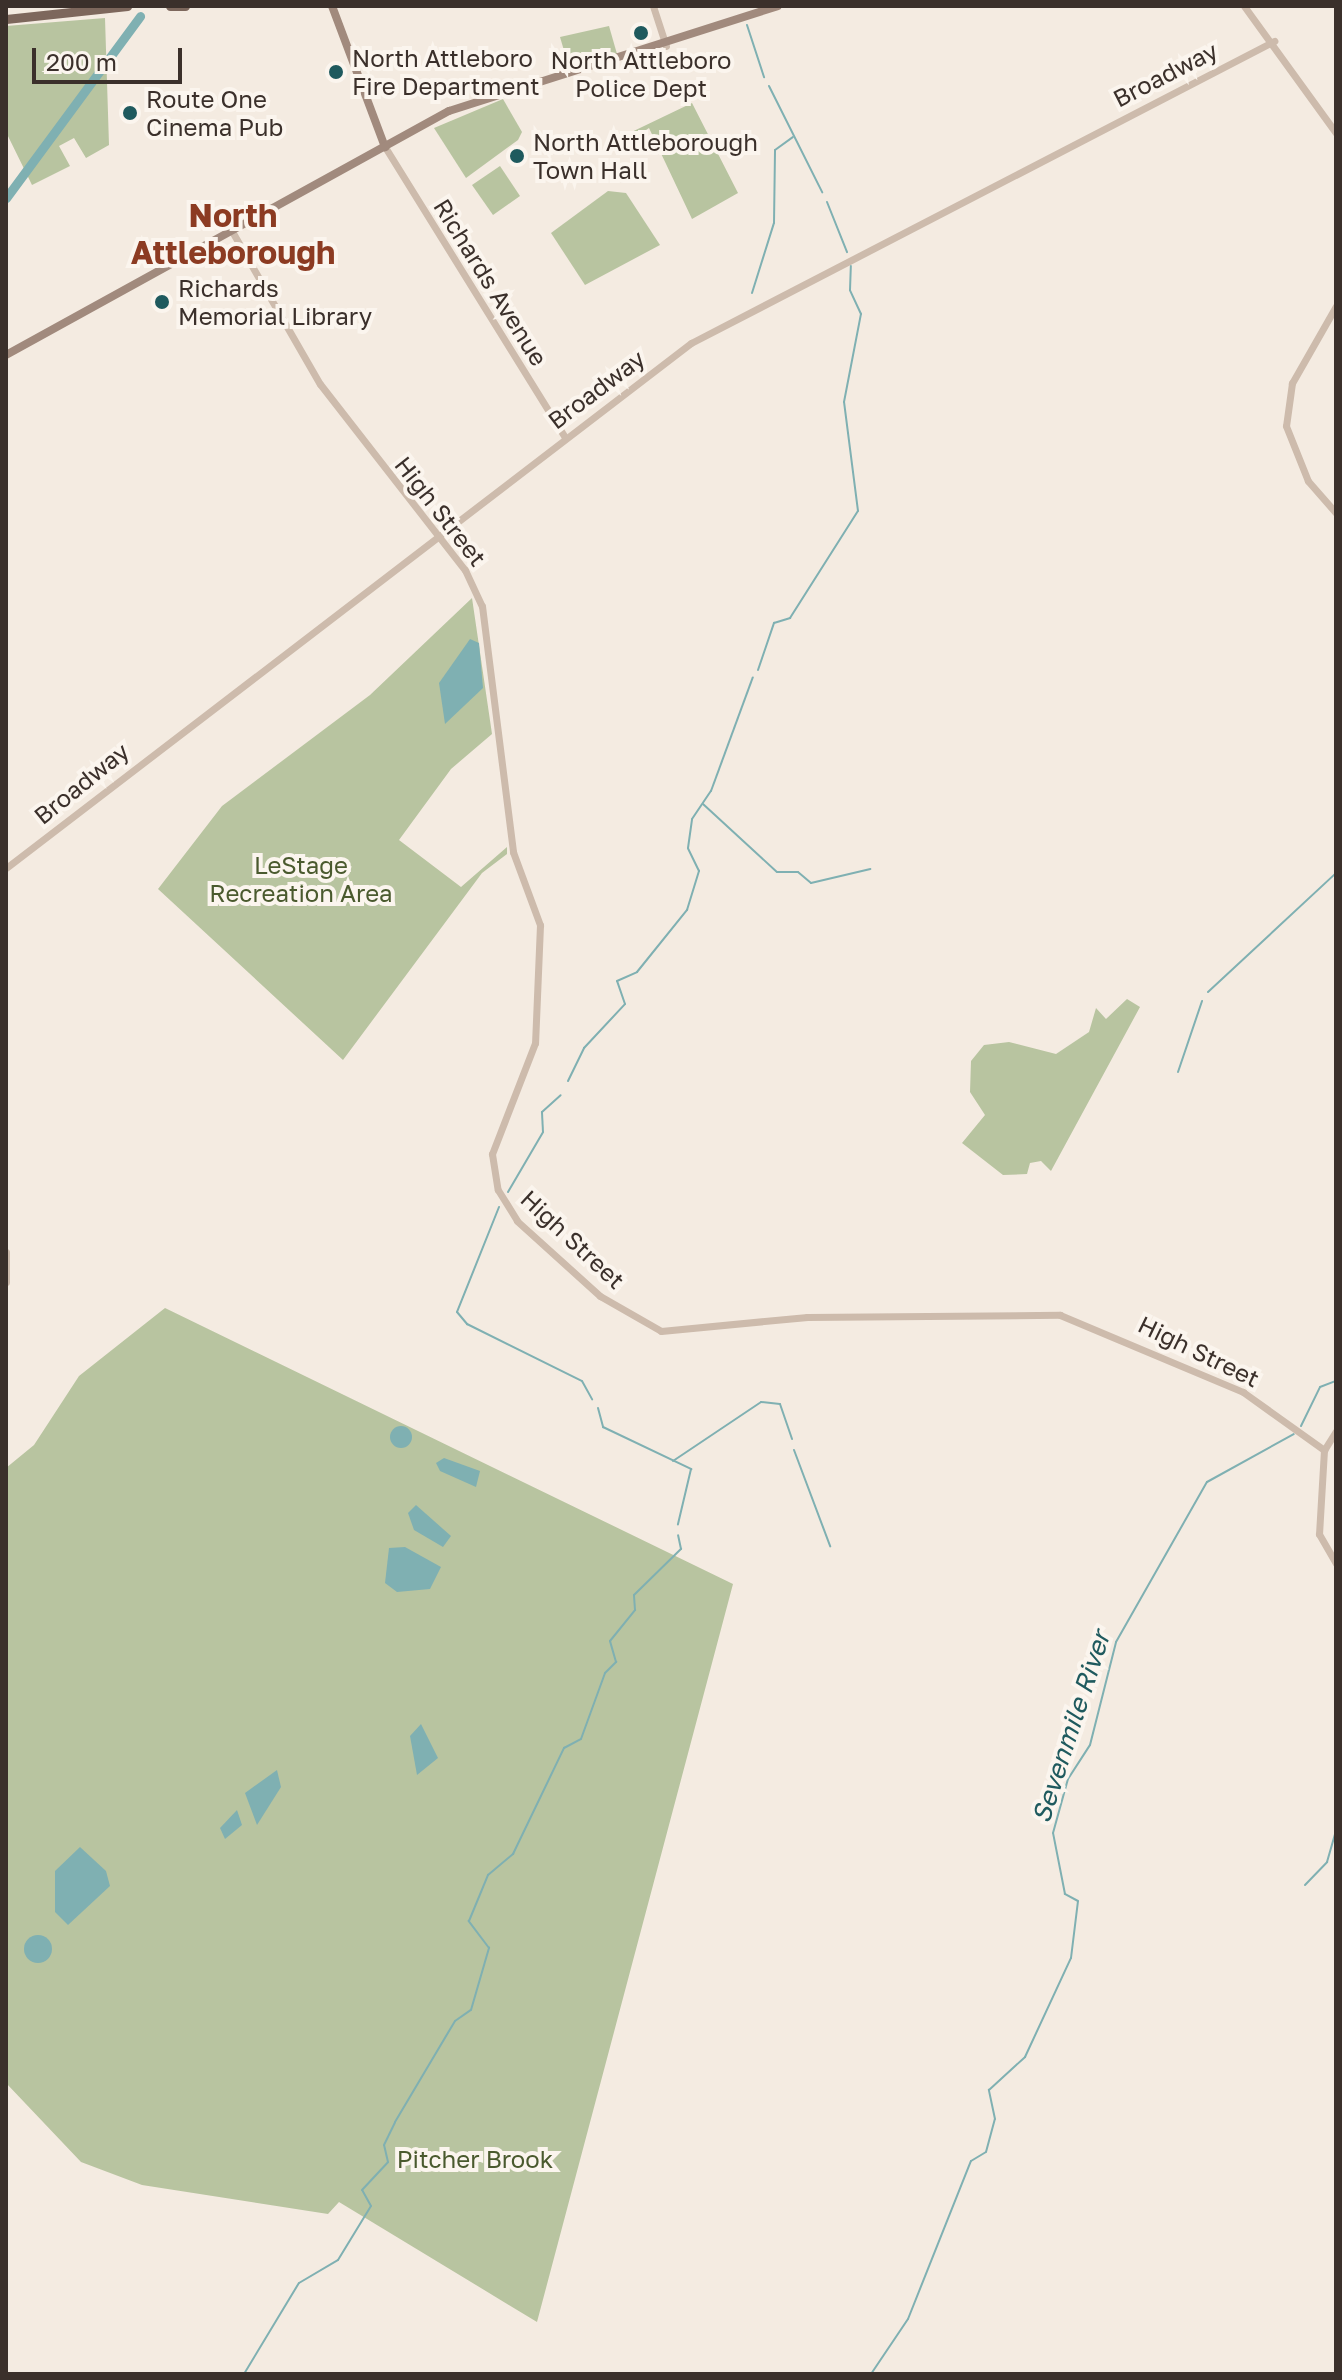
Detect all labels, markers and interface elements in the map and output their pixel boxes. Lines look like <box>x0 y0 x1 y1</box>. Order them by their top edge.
marker: North Attleboro Police Dept <box>632 24 650 42</box>
scale bar <box>36 32 186 82</box>
street label: Broadway <box>1108 35 1222 113</box>
place label: North Attleboro Fire Department <box>352 44 540 100</box>
place label: North Attleboro Police Dept <box>551 46 731 102</box>
text: 200 m <box>46 47 117 76</box>
marker: North Attleboro Fire Department <box>327 63 345 81</box>
place label: Route One Cinema Pub <box>146 85 283 141</box>
marker: Route One Cinema Pub <box>121 104 139 122</box>
place label: North Attleborough Town Hall <box>533 128 758 184</box>
marker: North Attleborough Town Hall <box>508 147 526 165</box>
street label: Richards Avenue <box>428 193 554 371</box>
district label: North Attleborough <box>131 197 335 272</box>
place label: Richards Memorial Library <box>178 274 372 330</box>
marker: Richards Memorial Library <box>153 293 171 311</box>
street label: Broadway <box>542 343 650 435</box>
street label: High Street <box>389 450 493 572</box>
street label: Broadway <box>28 736 134 830</box>
park label: LeStage Recreation Area <box>209 851 393 907</box>
street label: High Street <box>515 1184 631 1294</box>
street label: High Street <box>1134 1309 1264 1393</box>
water label: Sevenmile River <box>1025 1627 1117 1827</box>
park label: Pitcher Brook <box>397 2145 553 2173</box>

